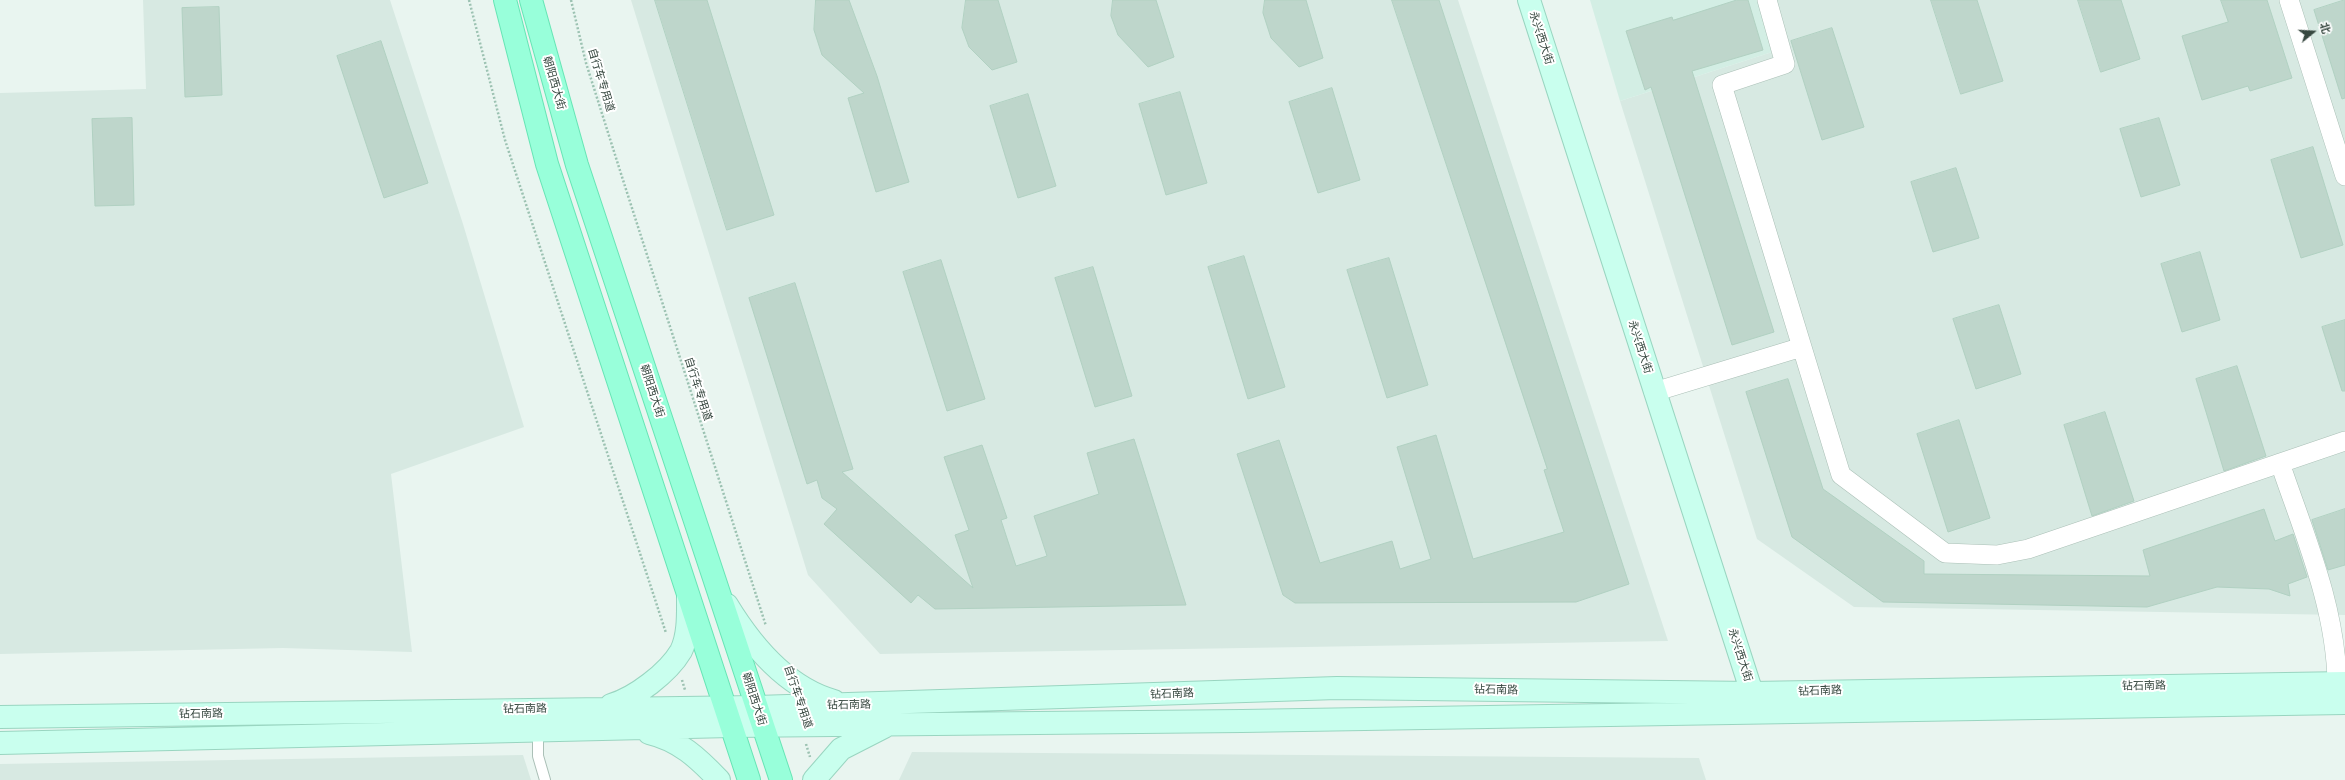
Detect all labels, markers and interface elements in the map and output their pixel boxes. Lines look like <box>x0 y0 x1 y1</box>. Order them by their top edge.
street label: 永兴西大街 <box>1526 10 1556 66</box>
north arrow <box>2293 12 2333 52</box>
text: 北 <box>2317 21 2333 35</box>
street label: 自行车专用道 <box>585 47 617 113</box>
street label: 朝阳西大街 <box>540 55 568 111</box>
street label: 永兴西大街 <box>1625 319 1655 375</box>
street label: 自行车专用道 <box>682 356 714 422</box>
street label: 朝阳西大街 <box>637 363 667 419</box>
street label: 永兴西大街 <box>1725 627 1755 683</box>
street label: 自行车专用道 <box>781 664 815 730</box>
street label: 朝阳西大街 <box>739 671 769 727</box>
street label: 钻石南路 <box>2122 679 2166 693</box>
street label: 钻石南路 <box>1474 683 1518 697</box>
street label: 钻石南路 <box>1798 684 1842 698</box>
street label: 钻石南路 <box>1150 687 1194 701</box>
street label: 钻石南路 <box>827 698 871 712</box>
street label: 钻石南路 <box>503 702 547 716</box>
street label: 钻石南路 <box>179 707 223 721</box>

